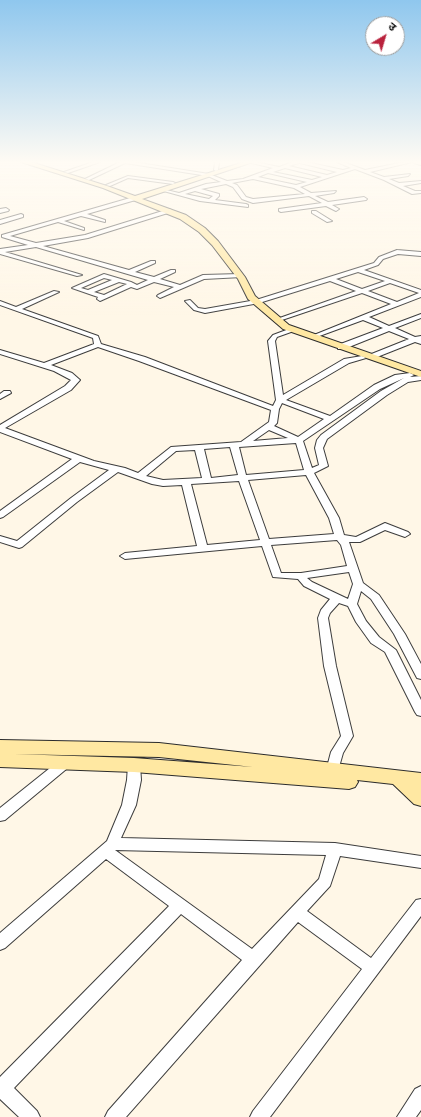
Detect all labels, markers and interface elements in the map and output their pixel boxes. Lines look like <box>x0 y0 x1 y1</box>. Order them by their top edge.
north arrow <box>365 16 405 56</box>
text: उ <box>385 20 399 35</box>

